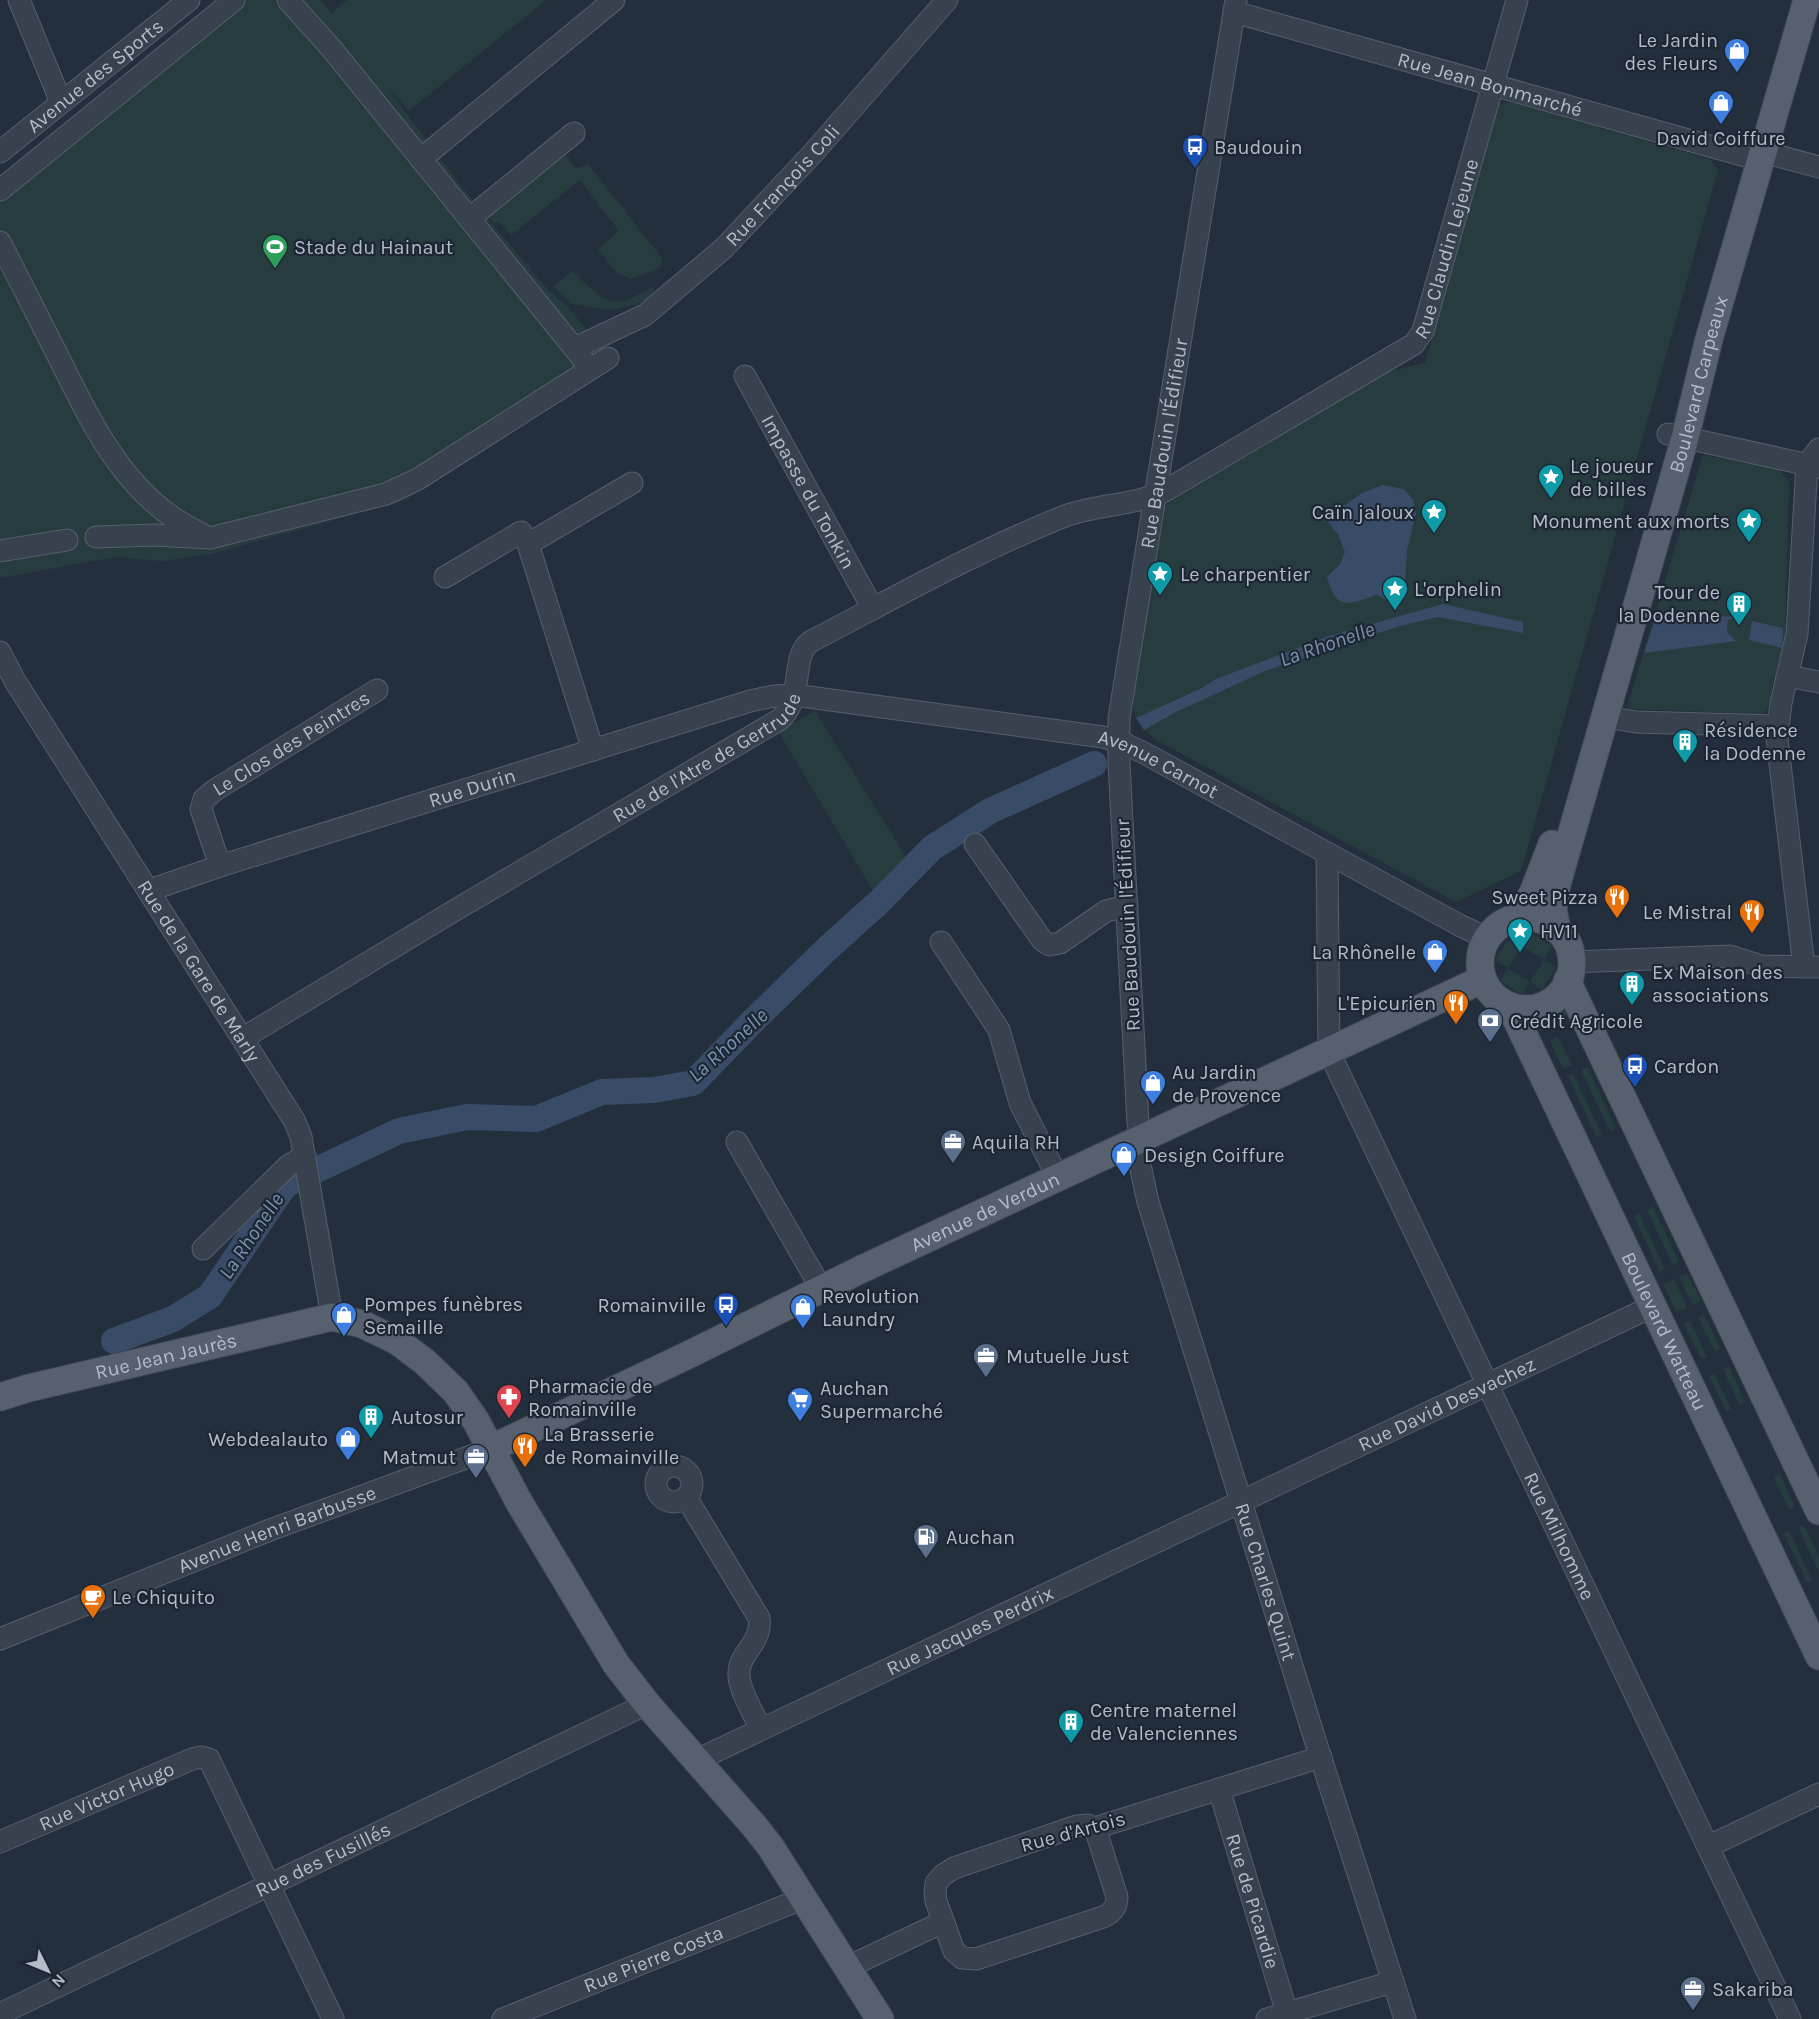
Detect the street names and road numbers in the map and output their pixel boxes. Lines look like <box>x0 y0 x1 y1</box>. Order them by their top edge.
street label: Avenue des Sports <box>22 14 168 137</box>
street label: Rue Jean Bonmarché <box>1395 47 1585 121</box>
street label: Rue François Coli <box>721 119 845 251</box>
street label: Rue Claudin Lejeune <box>1409 156 1483 343</box>
street label: Boulevard Carpeaux <box>1664 293 1732 476</box>
street label: Rue Baudouin l'Édifieur <box>1135 336 1192 550</box>
street label: Impasse du Tonkin <box>757 411 860 573</box>
street label: Le Clos des Peintres <box>208 686 374 800</box>
street label: Rue de l'Atre de Gertrude <box>608 690 805 827</box>
street label: Avenue Carnot <box>1096 725 1223 803</box>
street label: Rue Durin <box>426 763 518 812</box>
street label: Rue Baudouin l'Édifieur <box>1110 818 1145 1032</box>
street label: Rue de la Gare de Marly <box>133 876 265 1066</box>
street label: Avenue de Verdun <box>907 1167 1063 1256</box>
street label: Boulevard Watteau <box>1617 1248 1712 1414</box>
street label: Rue Jean Jaurès <box>93 1328 239 1384</box>
street label: Rue David Desvachez <box>1354 1352 1539 1456</box>
street label: Rue Milhomme <box>1519 1468 1600 1603</box>
street label: Avenue Henri Barbusse <box>175 1481 379 1577</box>
street label: Rue Charles Quint <box>1231 1500 1301 1664</box>
street label: Rue Jacques Perdrix <box>883 1581 1057 1680</box>
street label: Rue Victor Hugo <box>35 1757 178 1835</box>
street label: Rue d'Artois <box>1018 1807 1128 1857</box>
street label: Rue des Fusillés <box>251 1817 394 1902</box>
street label: Rue de Picardie <box>1222 1831 1284 1971</box>
street label: Rue Pierre Costa <box>580 1920 726 1997</box>

